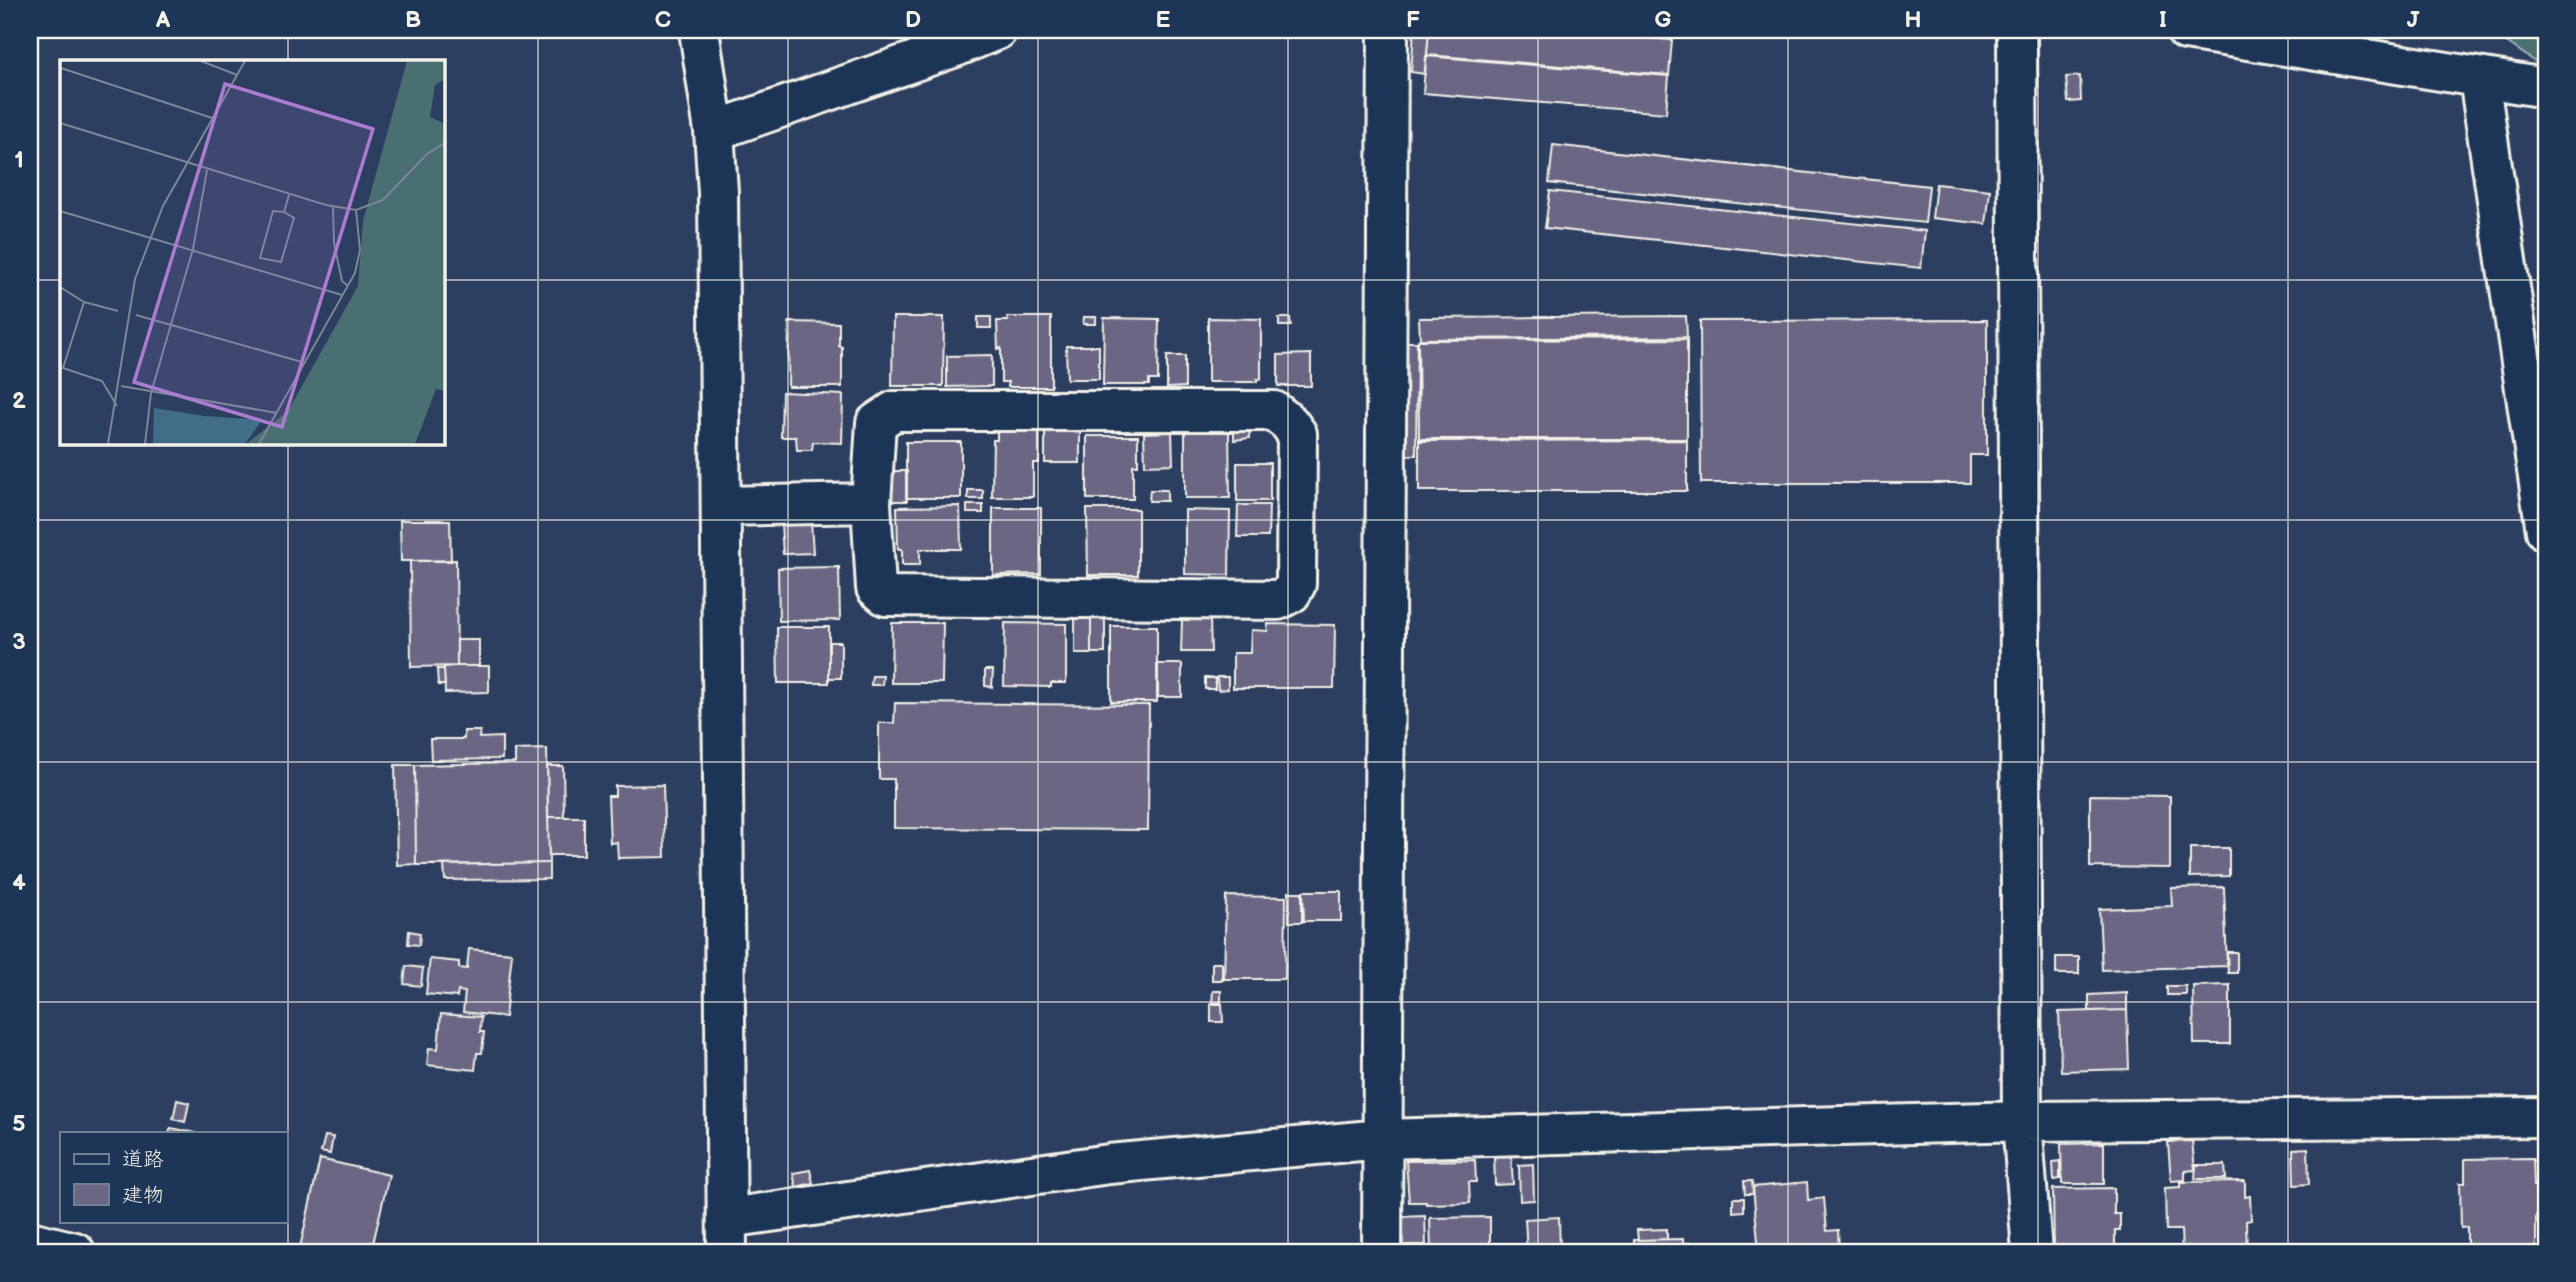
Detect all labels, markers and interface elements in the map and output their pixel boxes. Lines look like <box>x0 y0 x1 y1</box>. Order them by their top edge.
text: A <box>155 6 171 34</box>
text: B <box>405 6 421 34</box>
text: C <box>655 6 671 34</box>
text: D <box>905 6 921 34</box>
text: E <box>1156 6 1171 34</box>
text: F <box>1406 6 1420 34</box>
text: G <box>1655 6 1672 34</box>
text: H <box>1904 6 1922 34</box>
text: I <box>2159 6 2167 34</box>
text: J <box>2407 6 2420 34</box>
inset map <box>60 60 444 444</box>
text: 1 <box>14 146 24 174</box>
text: 2 <box>12 387 26 415</box>
text: 3 <box>12 628 26 656</box>
text: 4 <box>12 869 26 897</box>
text: 5 <box>12 1110 26 1138</box>
legend <box>60 1132 287 1222</box>
text: 道路 <box>122 1147 164 1172</box>
text: 建物 <box>122 1183 164 1208</box>

